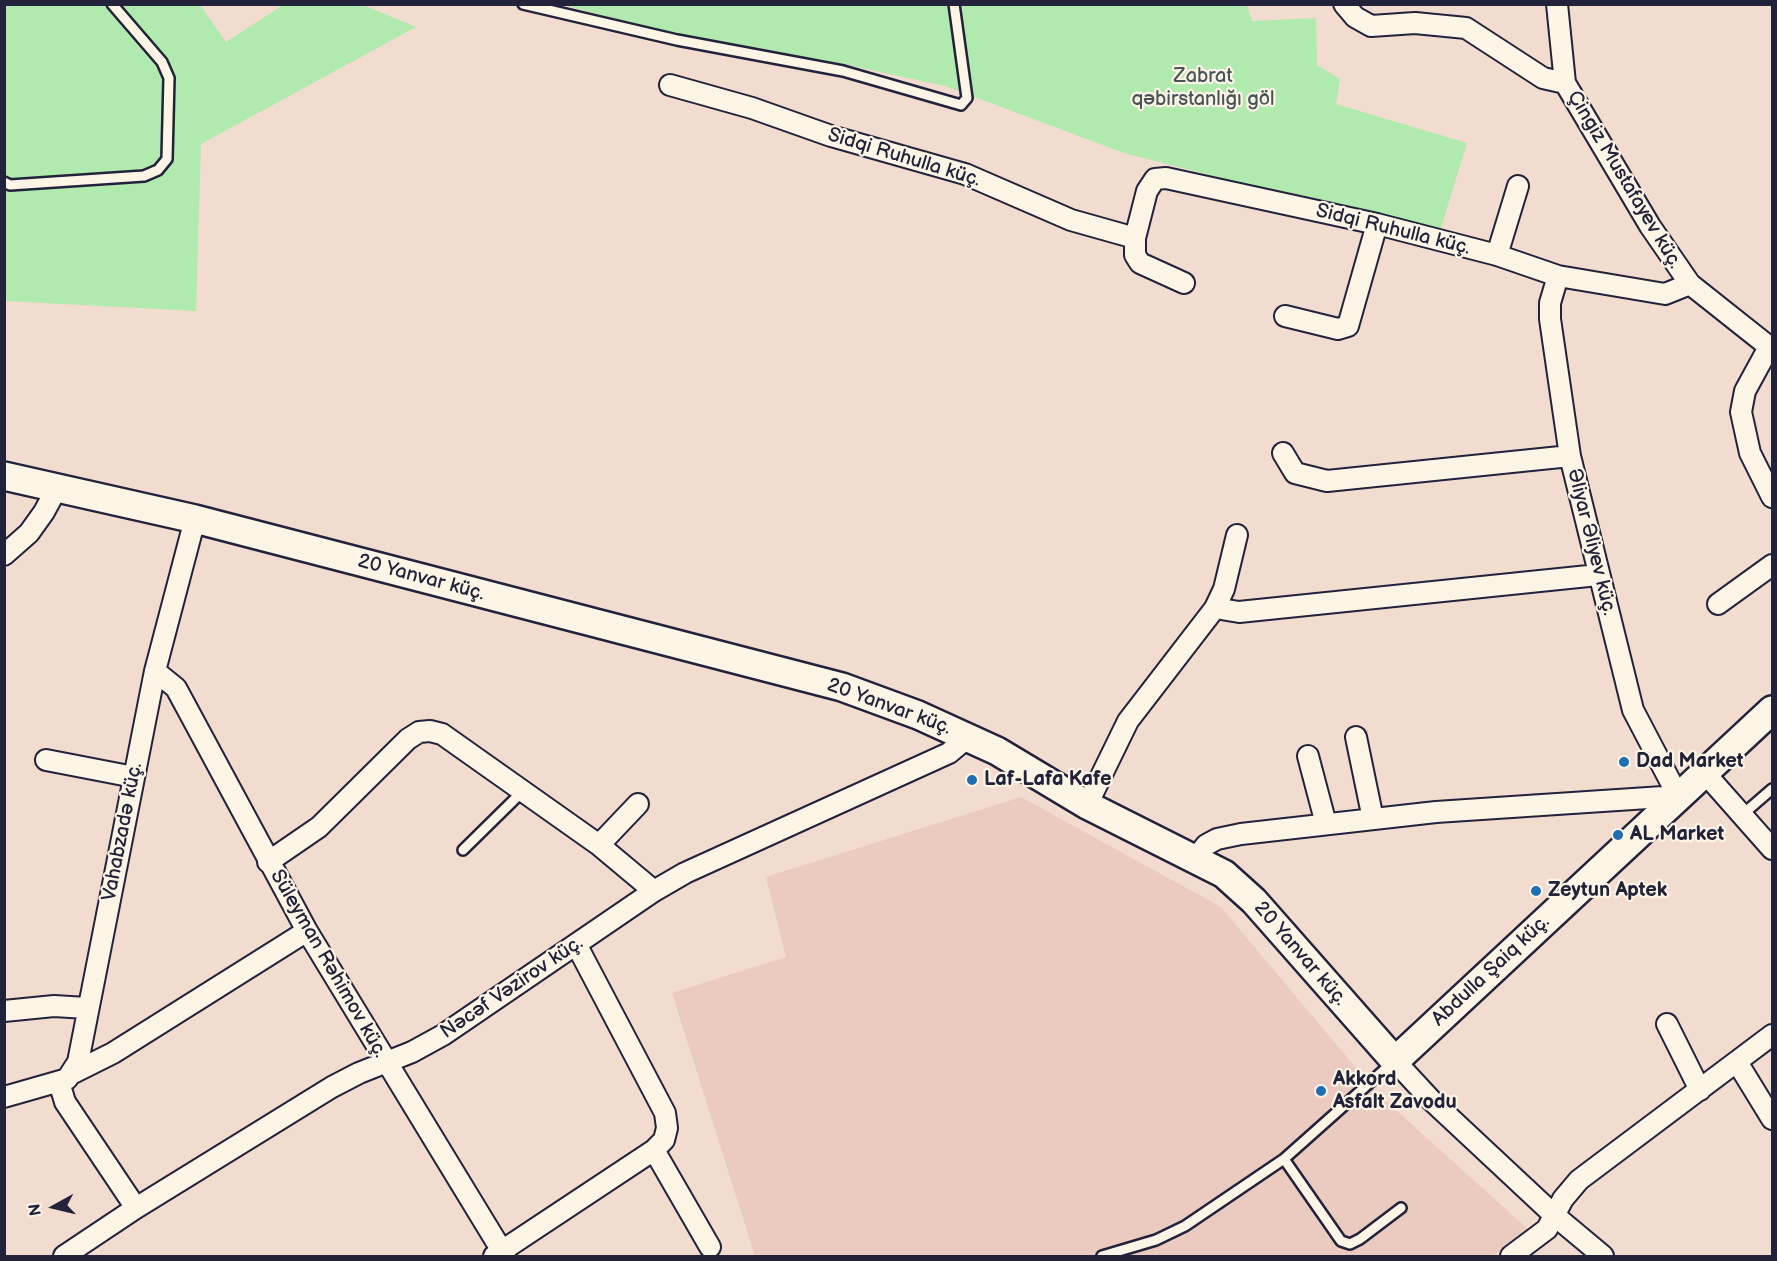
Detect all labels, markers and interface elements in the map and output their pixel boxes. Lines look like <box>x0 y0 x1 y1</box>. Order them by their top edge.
park label: Zabrat qəbirstanlığı göl <box>1132 65 1274 112</box>
street label: Çingiz Mustafayev küç. <box>1561 87 1687 273</box>
street label: Sidqi Ruhulla küç. <box>825 123 983 193</box>
street label: Sidqi Ruhulla küç. <box>1313 199 1473 261</box>
street label: Əliyar Əliyev küç. <box>1561 466 1621 618</box>
street label: 20 Yanvar küç. <box>355 550 487 606</box>
street label: 20 Yanvar küç. <box>824 673 954 741</box>
place label: Dad Market <box>1636 750 1743 774</box>
marker: Dad Market <box>1617 755 1631 769</box>
street label: Vahabzadə küç. <box>98 761 148 903</box>
place label: Laf-Lafa Kafe <box>984 768 1111 792</box>
marker: Laf-Lafa Kafe <box>965 773 979 787</box>
place label: AL Market <box>1630 823 1724 847</box>
marker: AL Market <box>1611 828 1625 842</box>
street label: Süleyman Rəhimov küç. <box>264 866 392 1062</box>
place label: Zeytun Aptek <box>1548 879 1667 903</box>
marker: Zeytun Aptek <box>1529 884 1543 898</box>
street label: 20 Yanvar küç. <box>1248 897 1352 1011</box>
street label: Abdulla Şaiq küç. <box>1427 910 1555 1032</box>
street label: Nəcəf Vəzirov küç. <box>436 931 588 1045</box>
place label: Akkord Asfalt Zavodu <box>1333 1068 1457 1115</box>
marker: Akkord Asfalt Zavodu <box>1314 1084 1328 1098</box>
north arrow <box>24 1177 84 1237</box>
text: N <box>25 1202 46 1217</box>

